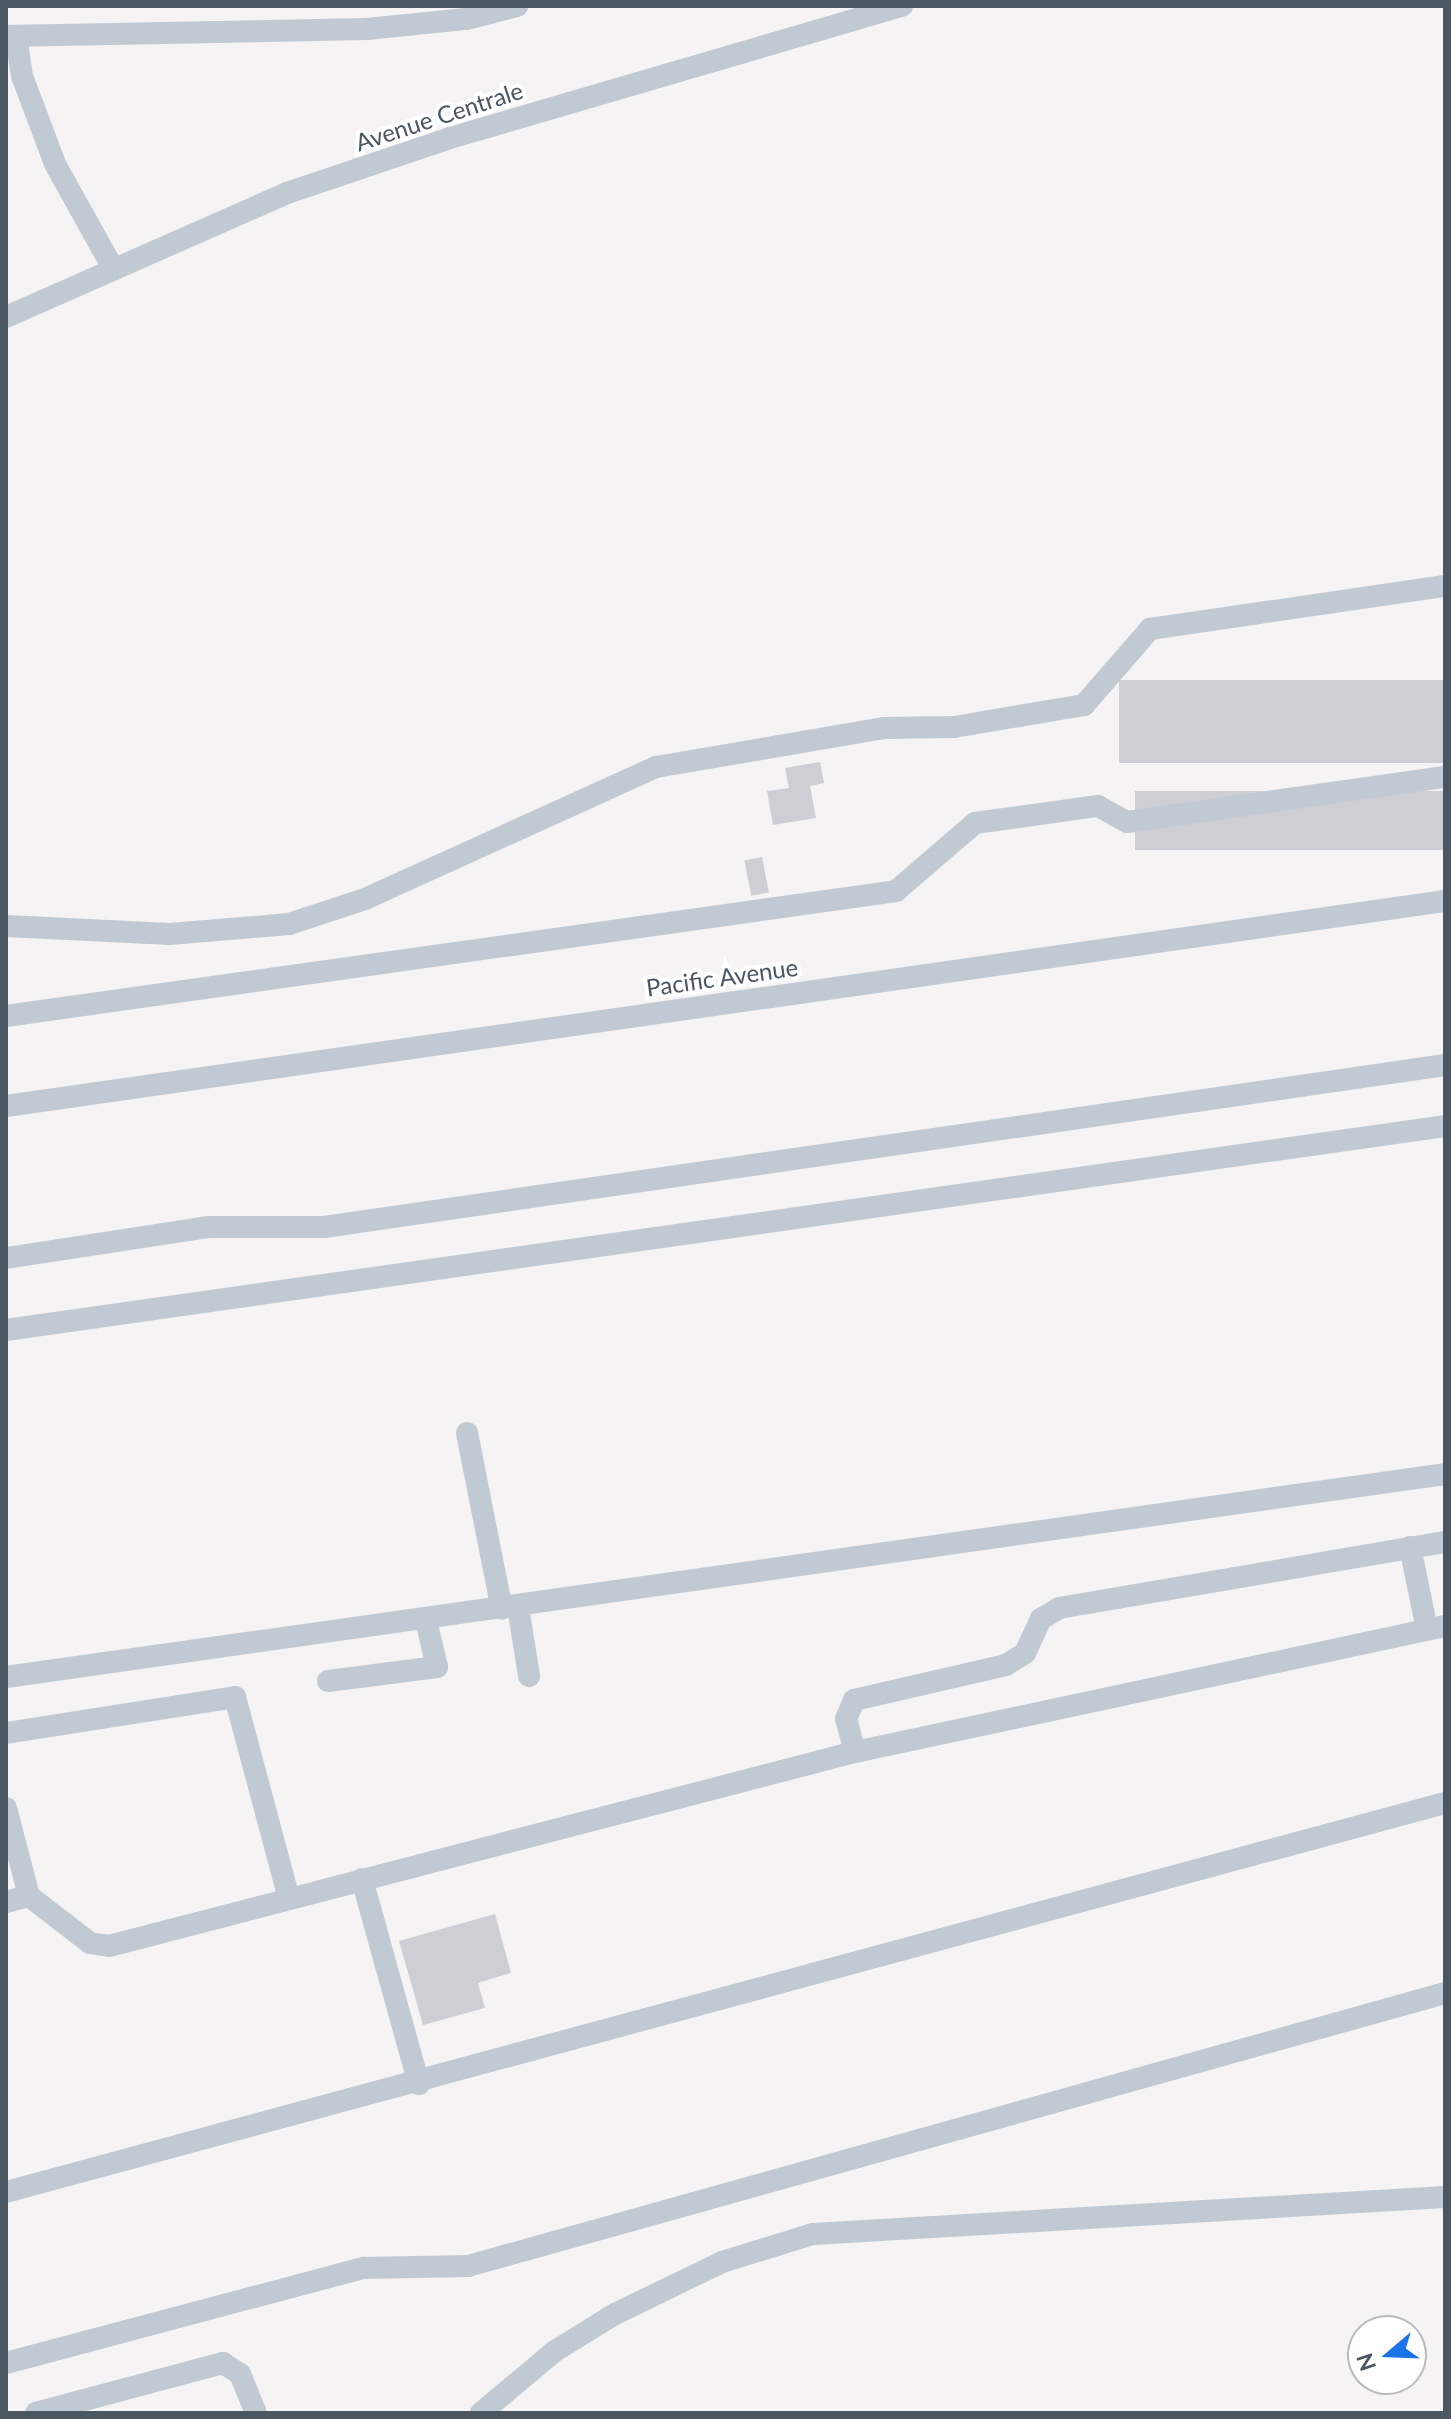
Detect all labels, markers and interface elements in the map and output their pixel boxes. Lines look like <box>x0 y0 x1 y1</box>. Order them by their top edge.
street label: Avenue Centrale <box>351 75 527 157</box>
street label: Pacific Avenue <box>644 952 800 1002</box>
north arrow <box>1347 2315 1427 2395</box>
text: N <box>1350 2350 1381 2375</box>

